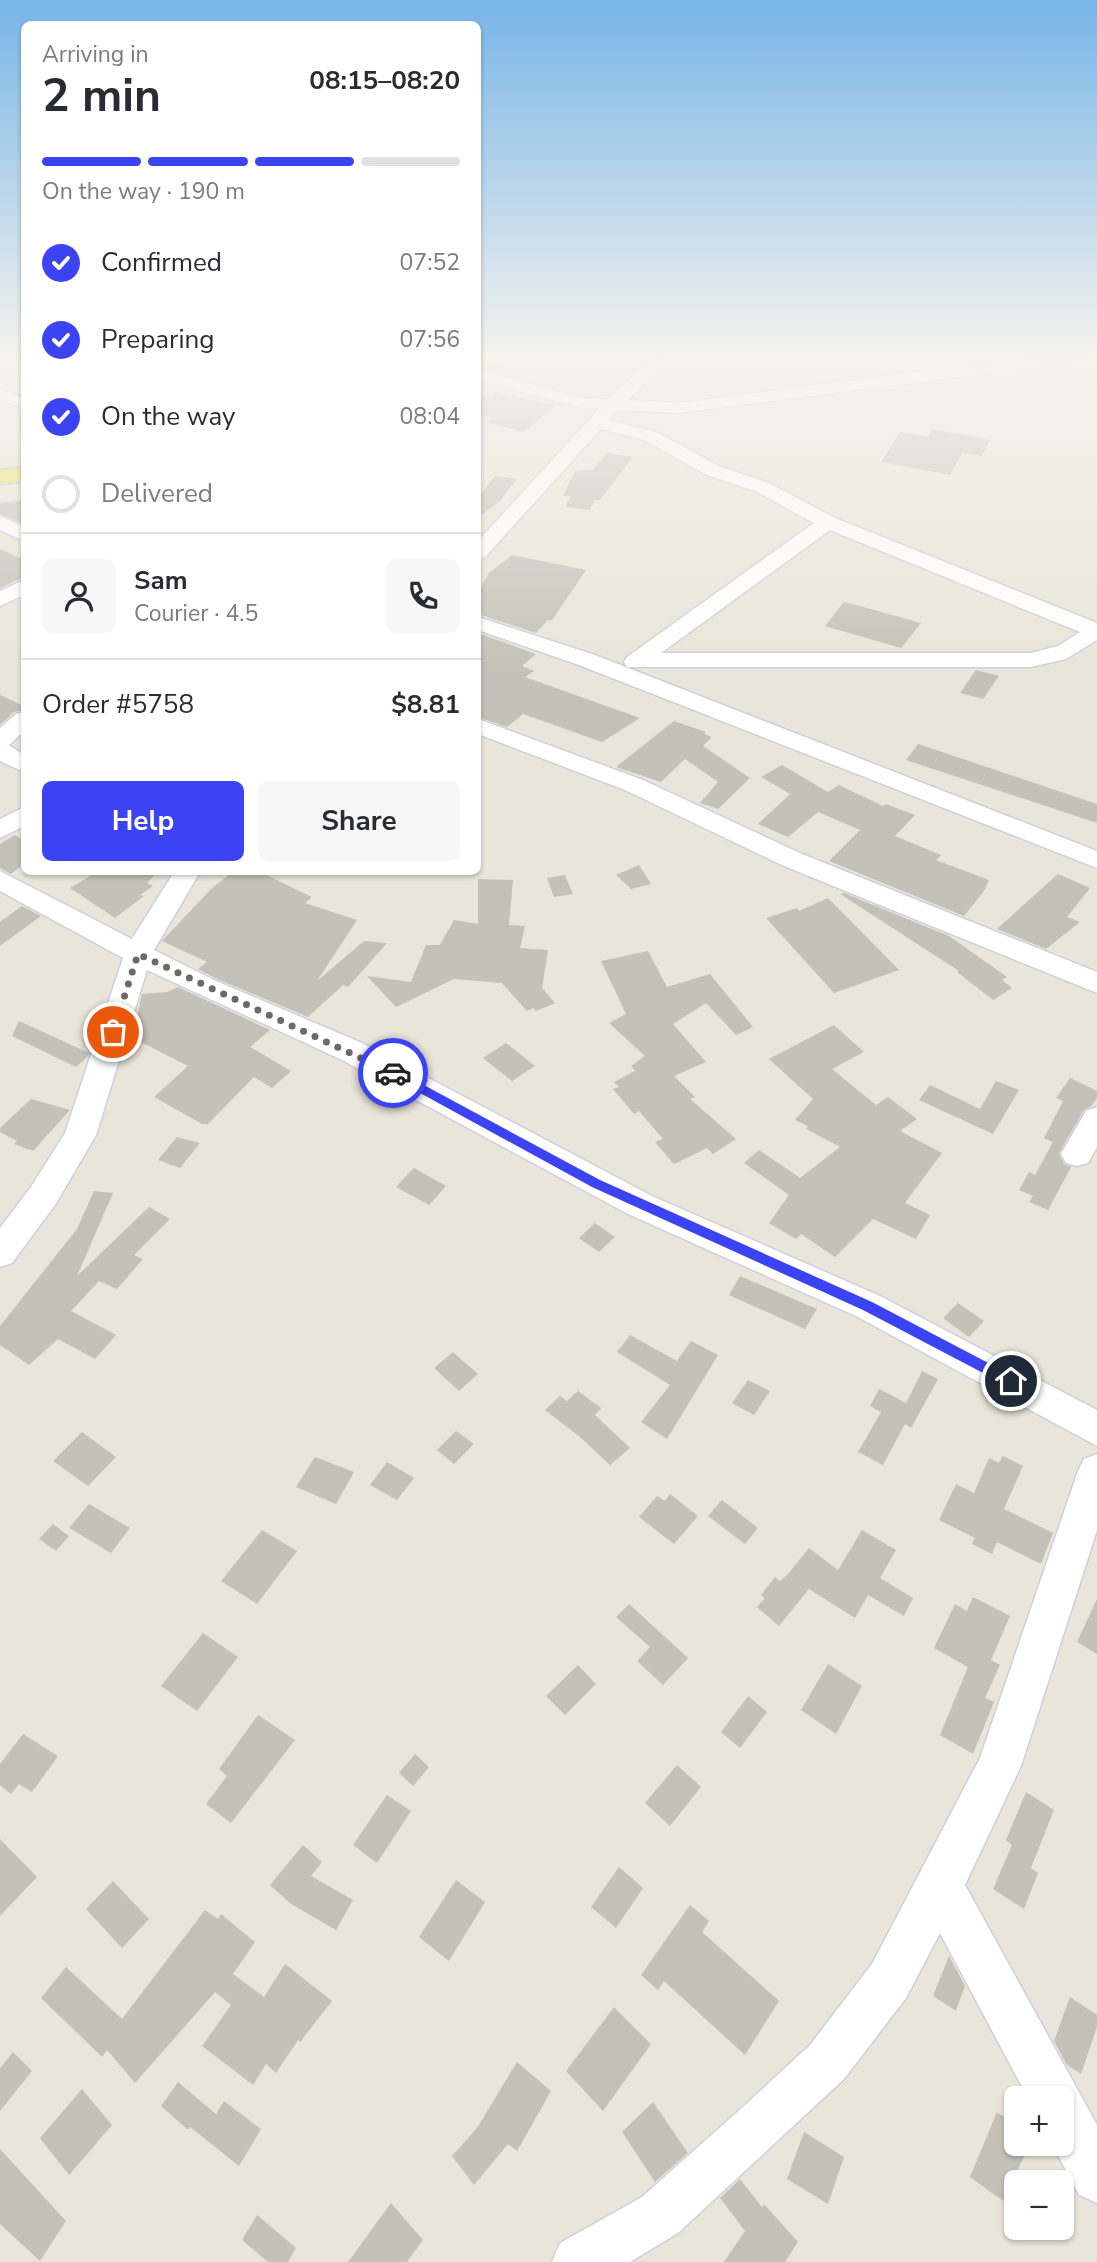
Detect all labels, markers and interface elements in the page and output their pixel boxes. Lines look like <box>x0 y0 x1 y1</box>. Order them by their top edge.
text: Arriving in <box>42 39 149 70</box>
text: 08:15–08:20 <box>309 63 460 98</box>
text: 2 min <box>42 64 161 127</box>
text: On the way · 190 m <box>42 176 245 207</box>
icon: check <box>42 244 80 282</box>
text: Confirmed <box>101 245 222 280</box>
text: 07:52 <box>400 247 460 278</box>
icon: check <box>42 321 80 359</box>
text: Preparing <box>101 322 214 357</box>
text: 07:56 <box>400 324 460 355</box>
icon: check <box>42 398 80 436</box>
text: On the way <box>101 399 235 434</box>
text: 08:04 <box>400 401 460 432</box>
text: Delivered <box>101 476 213 511</box>
button: person <box>42 559 116 633</box>
button: phone <box>386 559 460 633</box>
text: Sam <box>134 563 187 598</box>
text: Courier · 4.5 <box>134 598 258 629</box>
text: Order #5758 <box>42 687 194 722</box>
text: $8.81 <box>391 687 460 722</box>
button: Help <box>42 781 244 861</box>
button: Share <box>258 781 460 861</box>
pin <box>83 1002 143 1062</box>
icon: bag <box>94 1013 132 1051</box>
courier <box>358 1038 428 1108</box>
icon: car <box>374 1054 412 1092</box>
pin <box>981 1351 1041 1411</box>
icon: home <box>992 1362 1030 1400</box>
map controls <box>1004 2086 1074 2240</box>
button: + <box>1004 2086 1074 2156</box>
button: − <box>1004 2170 1074 2240</box>

